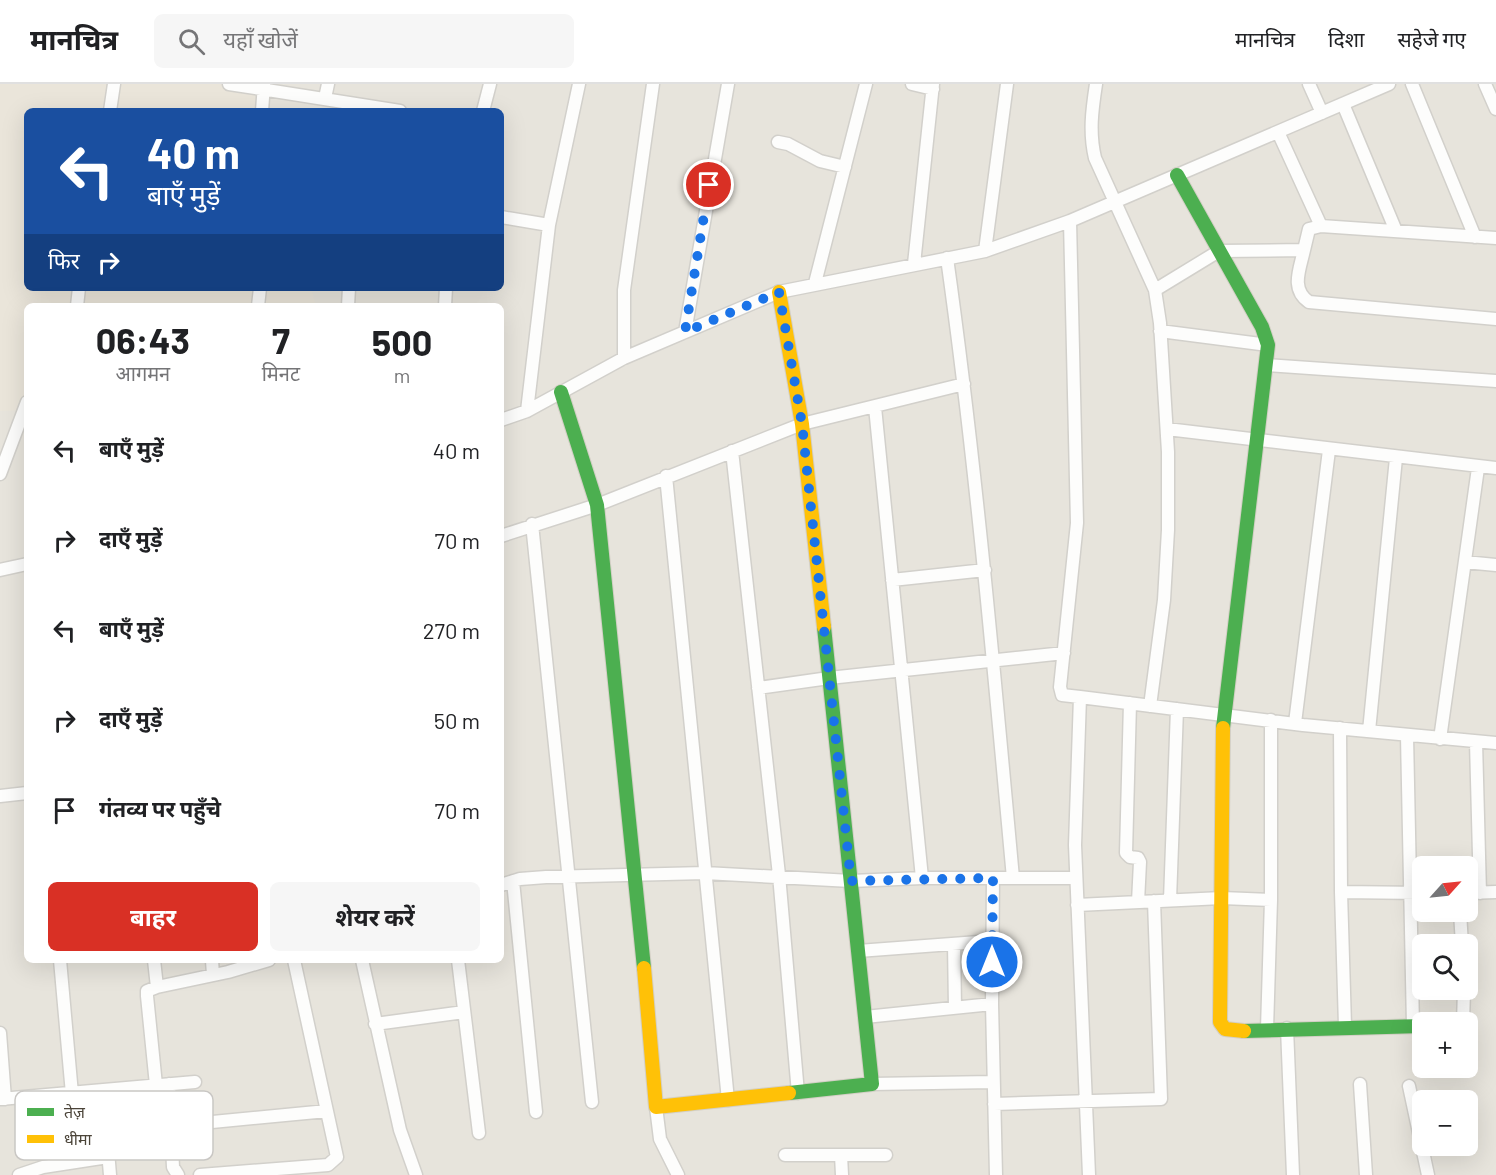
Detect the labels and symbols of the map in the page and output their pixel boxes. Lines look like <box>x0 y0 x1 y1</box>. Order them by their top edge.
pin <box>683 159 734 210</box>
north arrow <box>1412 856 1478 922</box>
position arrow <box>960 930 1024 994</box>
legend <box>15 1091 213 1160</box>
text: तेज़ <box>64 1102 86 1121</box>
text: धीमा <box>64 1129 93 1148</box>

